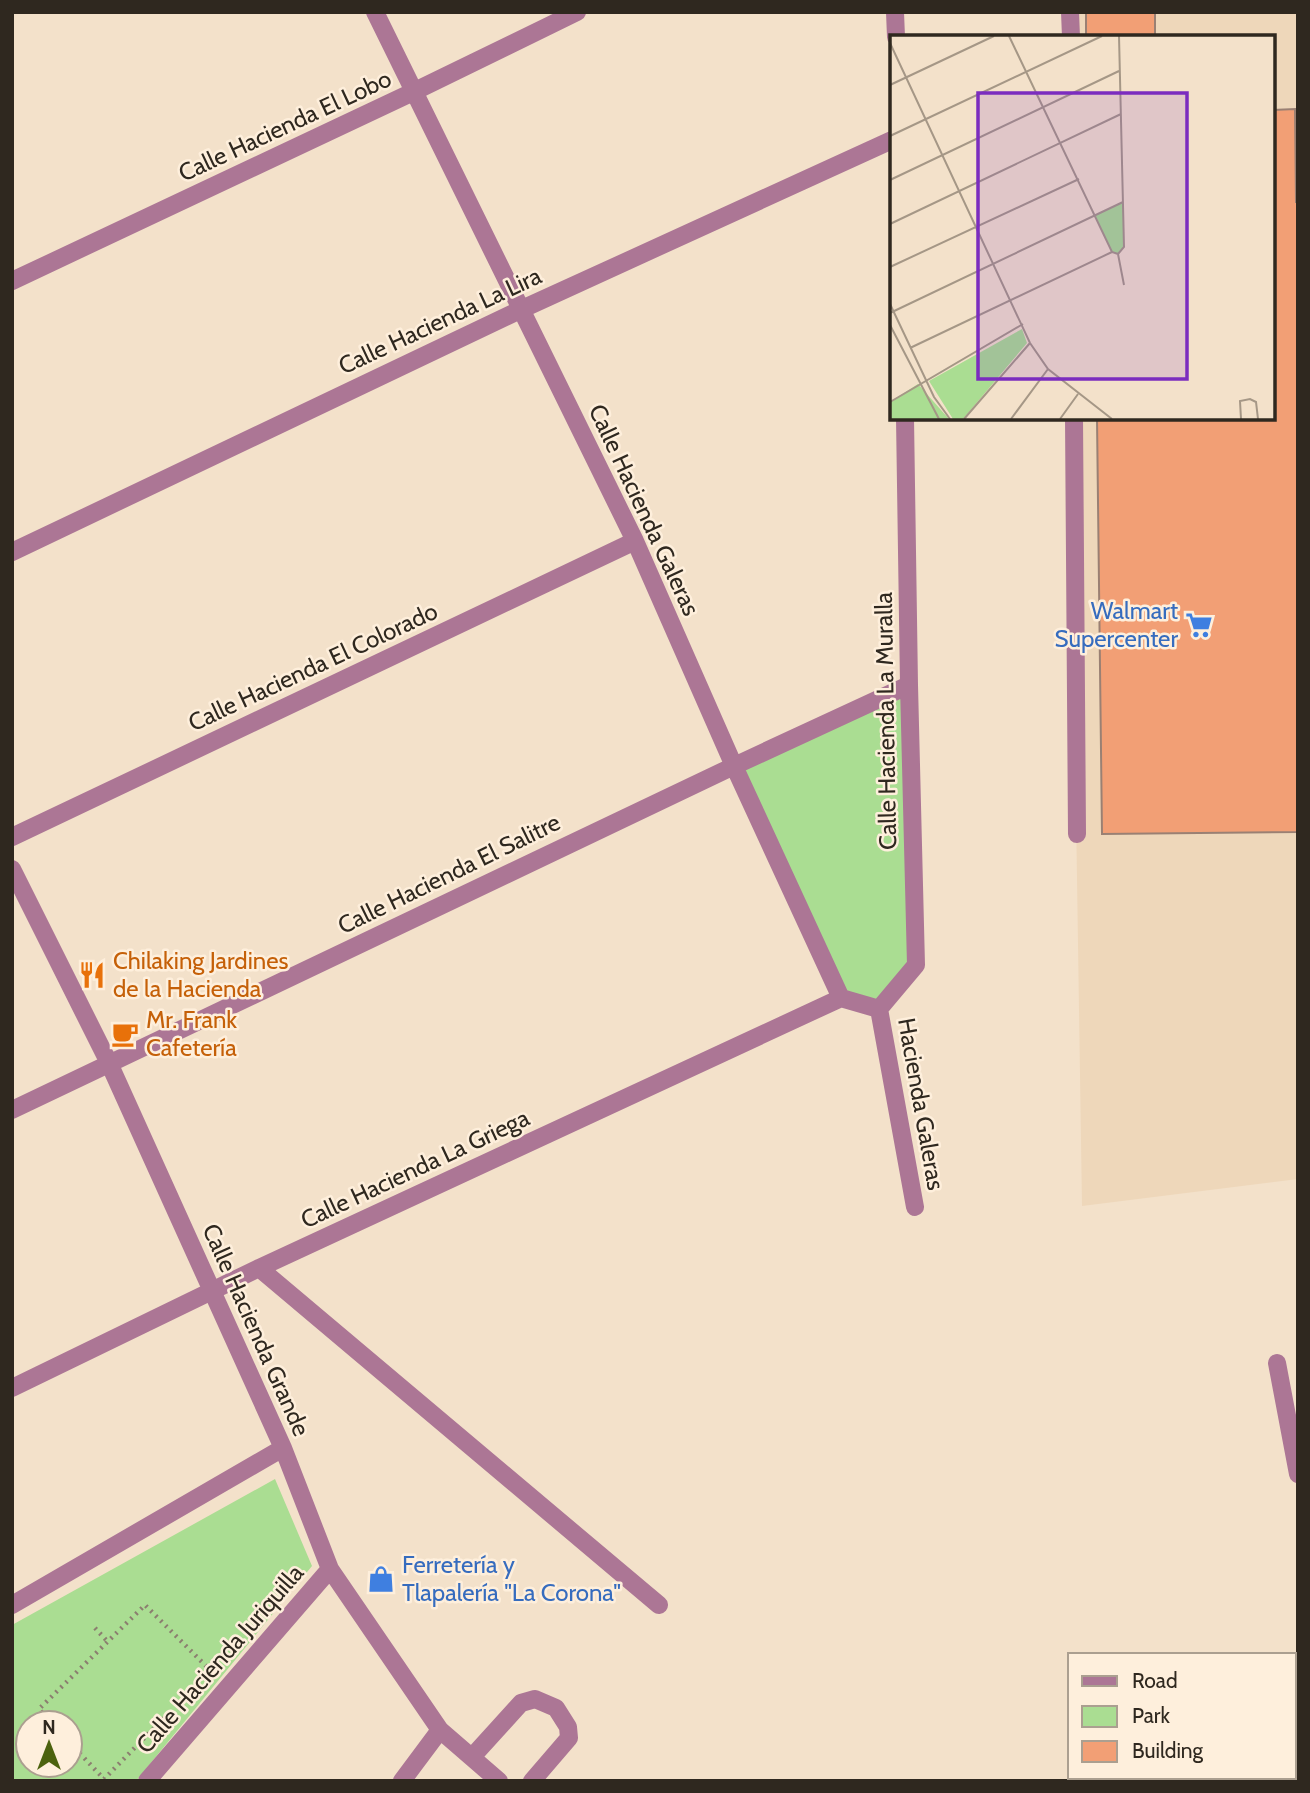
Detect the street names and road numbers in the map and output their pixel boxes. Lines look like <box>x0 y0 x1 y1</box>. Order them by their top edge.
street label: Calle Hacienda El Lobo <box>174 64 396 188</box>
street label: Calle Hacienda La Lira <box>334 261 546 380</box>
street label: Calle Hacienda Galeras <box>583 400 706 620</box>
street label: Calle Hacienda La Muralla <box>869 591 902 850</box>
street label: Calle Hacienda El Colorado <box>184 596 442 737</box>
street label: Calle Hacienda El Salitre <box>333 807 565 940</box>
street label: Hacienda Galeras <box>892 1015 951 1192</box>
street label: Calle Hacienda La Griega <box>296 1103 534 1234</box>
street label: Calle Hacienda Grande <box>197 1219 316 1440</box>
street label: Calle Hacienda Juriquilla <box>130 1558 310 1759</box>

